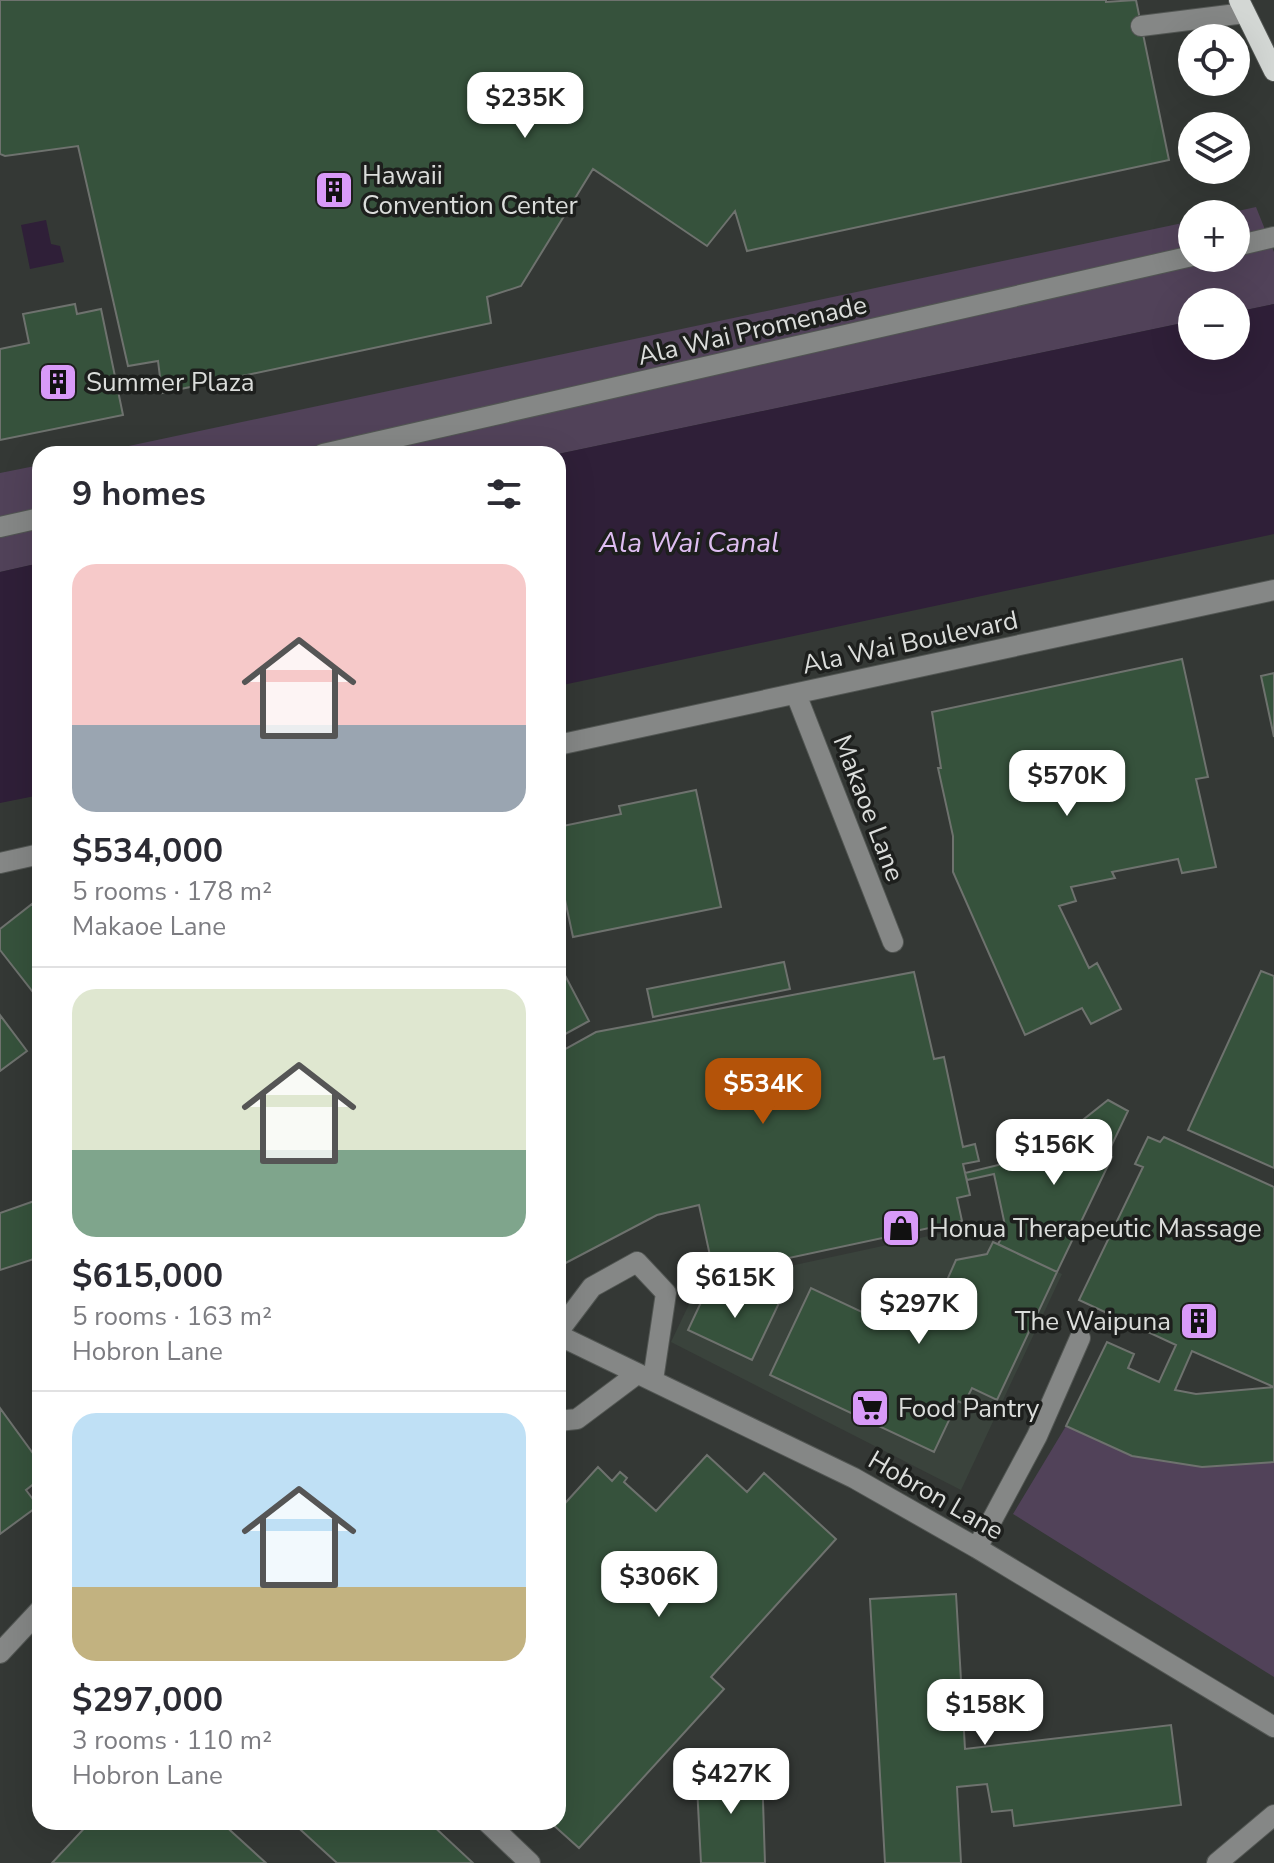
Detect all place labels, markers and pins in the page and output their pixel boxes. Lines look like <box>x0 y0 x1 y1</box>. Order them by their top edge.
pin: $235K <box>469 72 581 140</box>
place label: Hawaii Convention Center <box>362 158 579 223</box>
building icon: Hawaii Convention Center <box>313 169 355 211</box>
building icon: Summer Plaza <box>37 361 79 403</box>
place label: Summer Plaza <box>86 365 255 400</box>
pin: $570K <box>1011 750 1123 818</box>
pin: $534K <box>707 1058 819 1126</box>
pin: $156K <box>998 1119 1110 1187</box>
shop icon: Honua Therapeutic Massage <box>880 1207 922 1249</box>
place label: Honua Therapeutic Massage <box>929 1211 1262 1246</box>
pin: $615K <box>679 1252 791 1320</box>
pin: $297K <box>863 1278 975 1346</box>
building icon: The Waipuna <box>1178 1300 1220 1342</box>
place label: The Waipuna <box>1015 1304 1171 1339</box>
supermarket icon: Food Pantry <box>849 1387 891 1429</box>
place label: Food Pantry <box>898 1391 1040 1426</box>
pin: $306K <box>603 1551 715 1619</box>
pin: $158K <box>929 1679 1041 1747</box>
pin: $427K <box>675 1748 787 1816</box>

